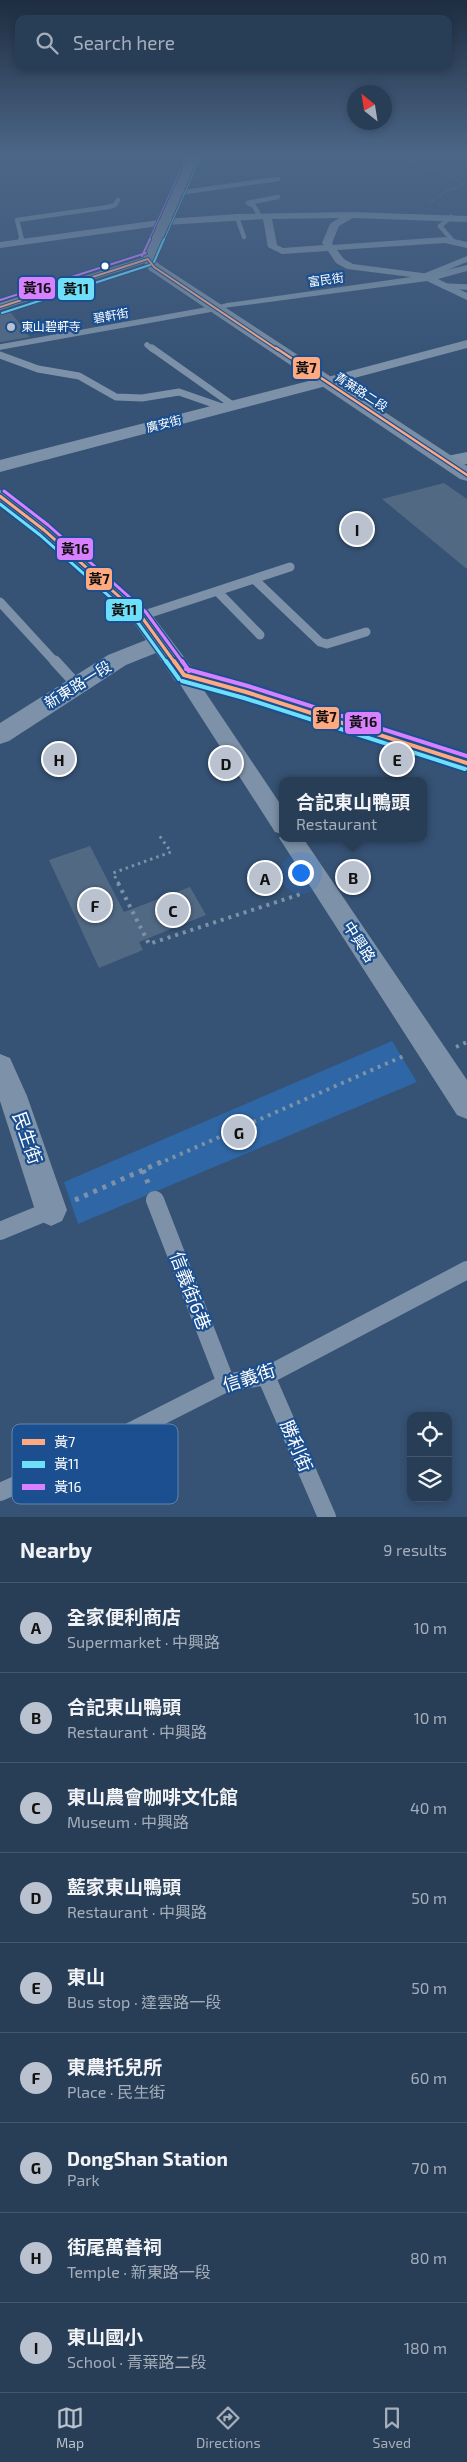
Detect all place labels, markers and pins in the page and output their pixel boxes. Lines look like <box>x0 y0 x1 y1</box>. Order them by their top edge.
unlabelled marker <box>100 261 110 271</box>
place label: 東山碧軒寺 <box>21 319 81 333</box>
marker: 東山碧軒寺 <box>5 321 17 333</box>
pin: I <box>341 510 373 548</box>
pin: H <box>43 740 75 778</box>
pin: E <box>381 740 413 778</box>
pin: D <box>210 744 242 782</box>
pin: B <box>337 858 369 896</box>
pin: A <box>249 859 281 897</box>
pin: F <box>79 886 111 924</box>
pin: C <box>157 891 189 929</box>
pin: G <box>223 1113 255 1151</box>

